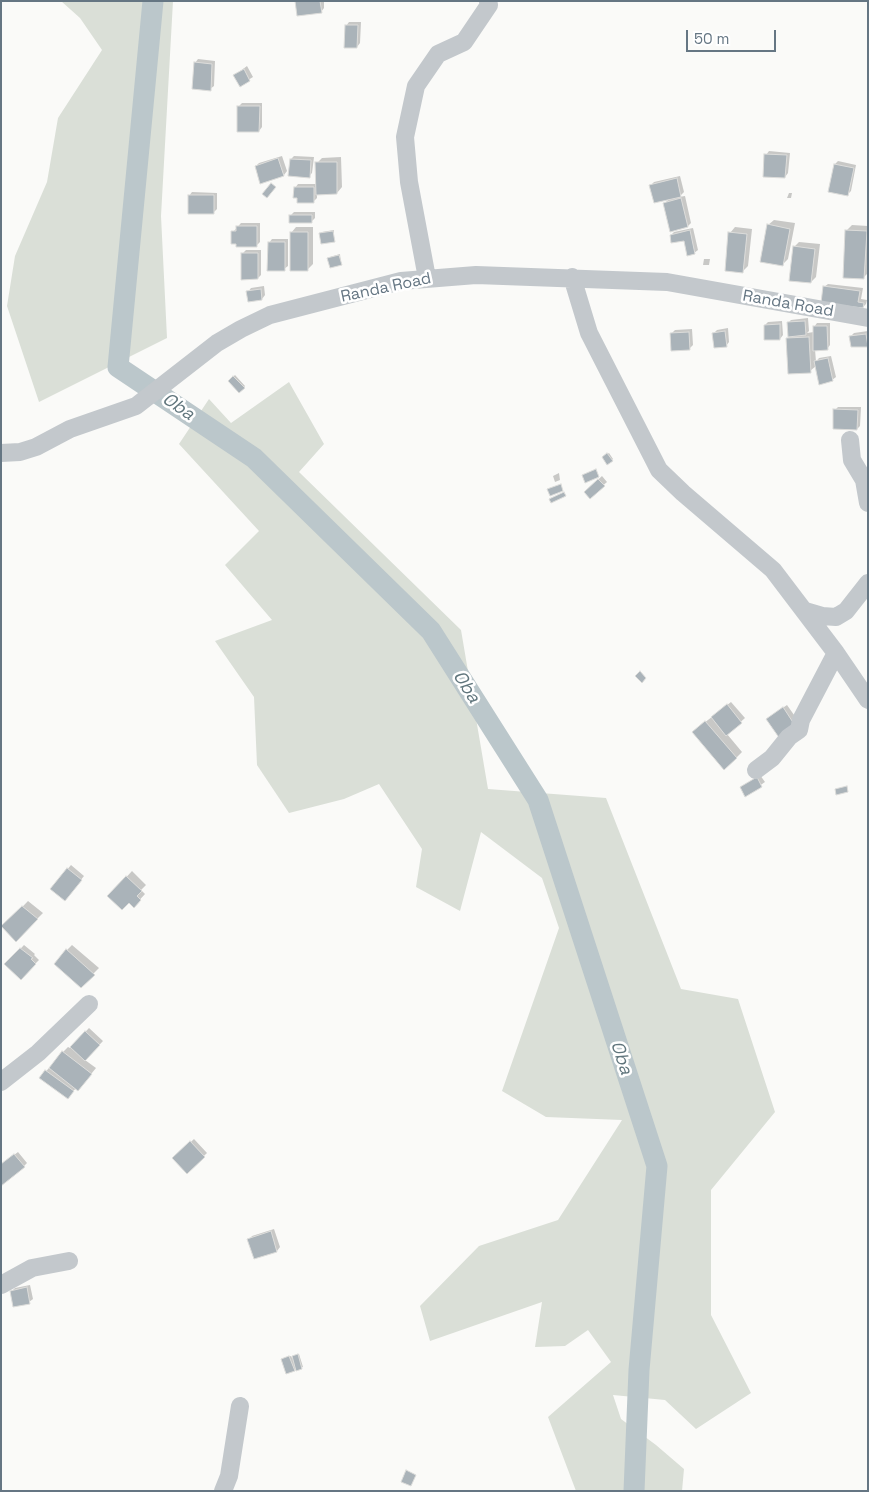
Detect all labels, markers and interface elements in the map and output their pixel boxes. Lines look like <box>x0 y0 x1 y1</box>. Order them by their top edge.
scale bar <box>689 20 779 52</box>
text: 50 m <box>694 29 729 48</box>
street label: Randa Road <box>339 269 433 307</box>
street label: Randa Road <box>741 287 835 321</box>
water label: Oba <box>158 389 198 425</box>
water label: Oba <box>448 667 484 707</box>
water label: Oba <box>605 1039 637 1077</box>

